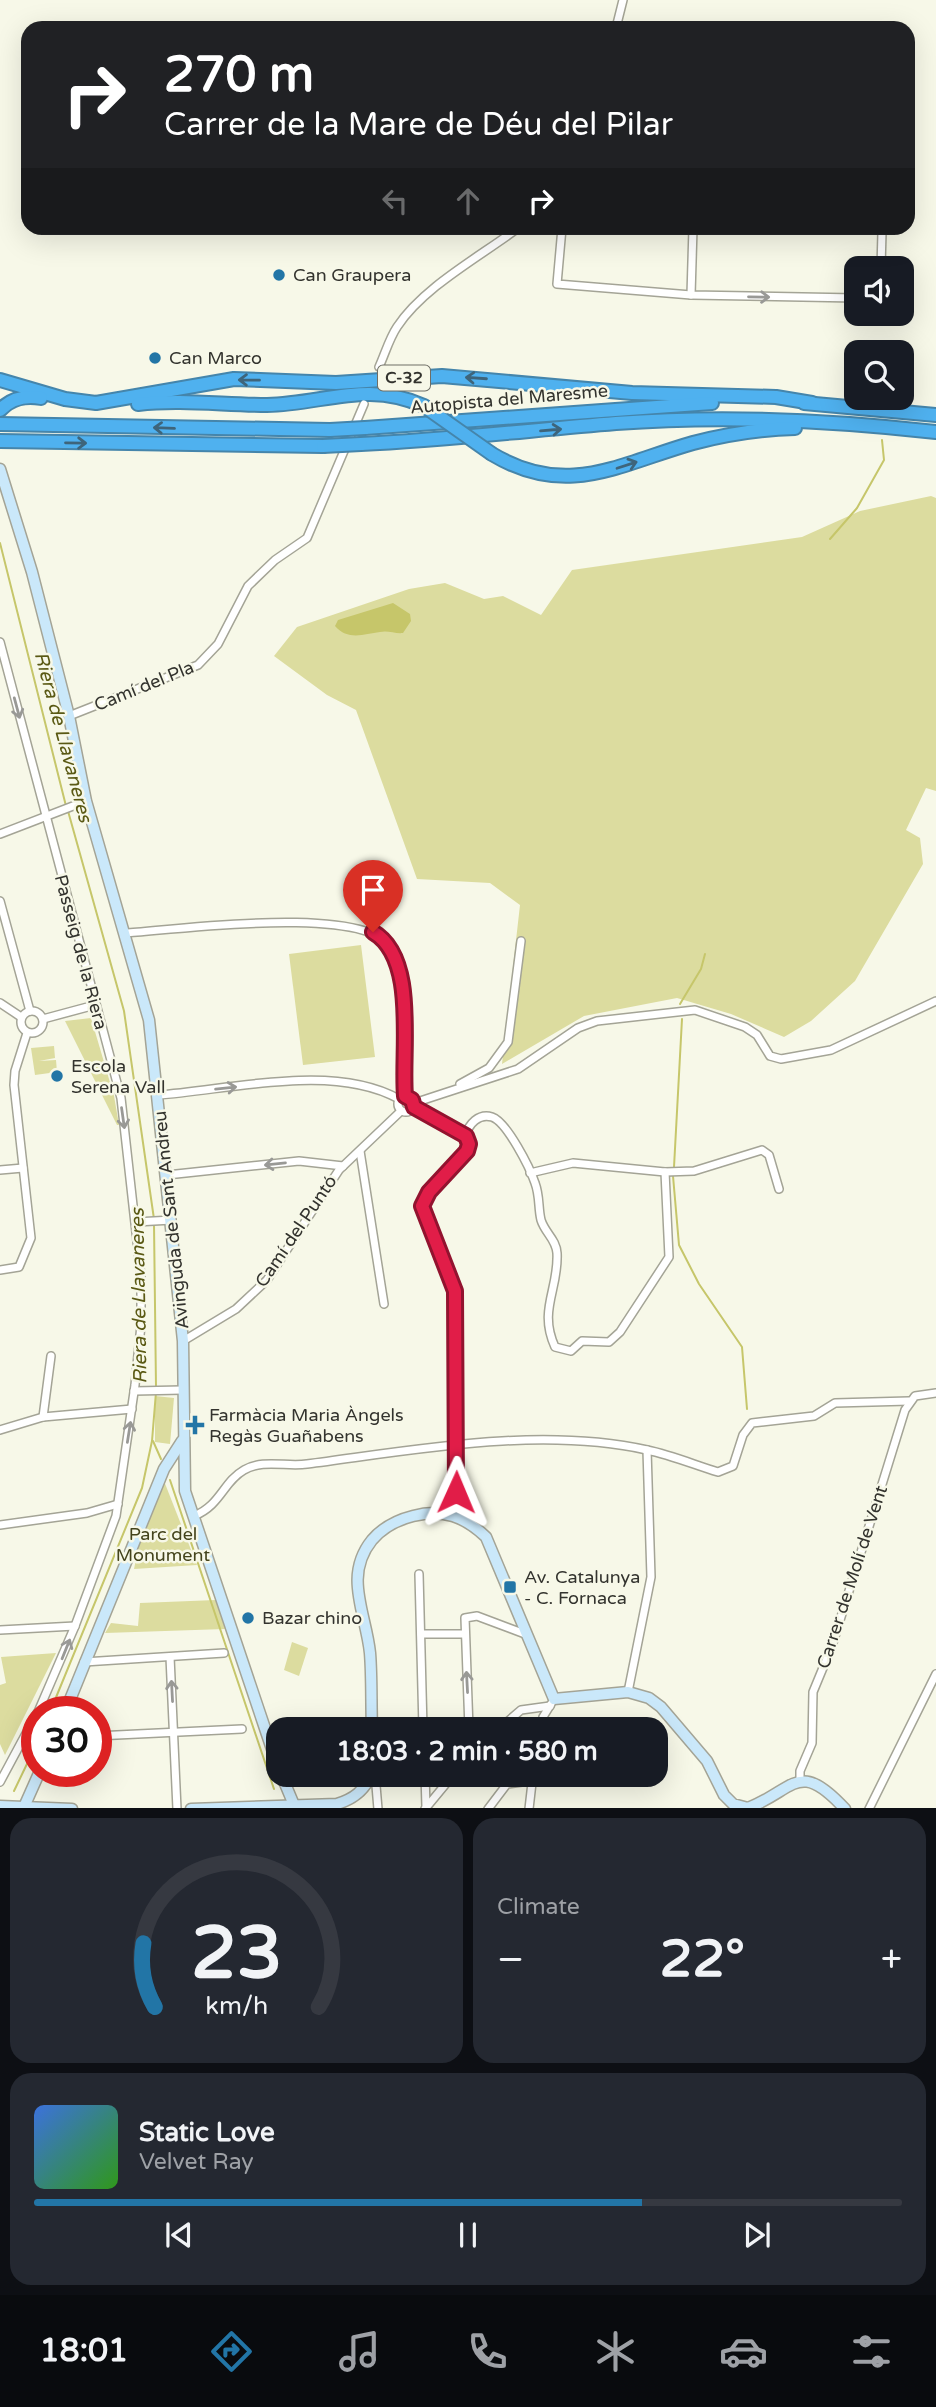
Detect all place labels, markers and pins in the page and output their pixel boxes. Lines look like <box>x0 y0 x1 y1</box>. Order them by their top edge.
place label: Can Graupera <box>293 264 411 286</box>
marker: Can Graupera <box>271 267 287 283</box>
place label: Can Marco <box>169 347 262 369</box>
marker: Can Marco <box>147 350 163 366</box>
pin <box>343 860 403 932</box>
place label: Escola Serena Vall <box>71 1055 165 1098</box>
marker: Escola Serena Vall <box>49 1068 65 1084</box>
place label: Farmàcia Maria Àngels Regàs Guañabens <box>209 1404 404 1447</box>
marker: Farmàcia Maria Àngels Regàs Guañabens <box>187 1417 203 1433</box>
place label: Av. Catalunya - C. Fornaca <box>524 1566 640 1609</box>
marker: Av. Catalunya - C. Fornaca <box>502 1579 518 1595</box>
place label: Bazar chino <box>262 1607 362 1629</box>
marker: Bazar chino <box>240 1610 256 1626</box>

